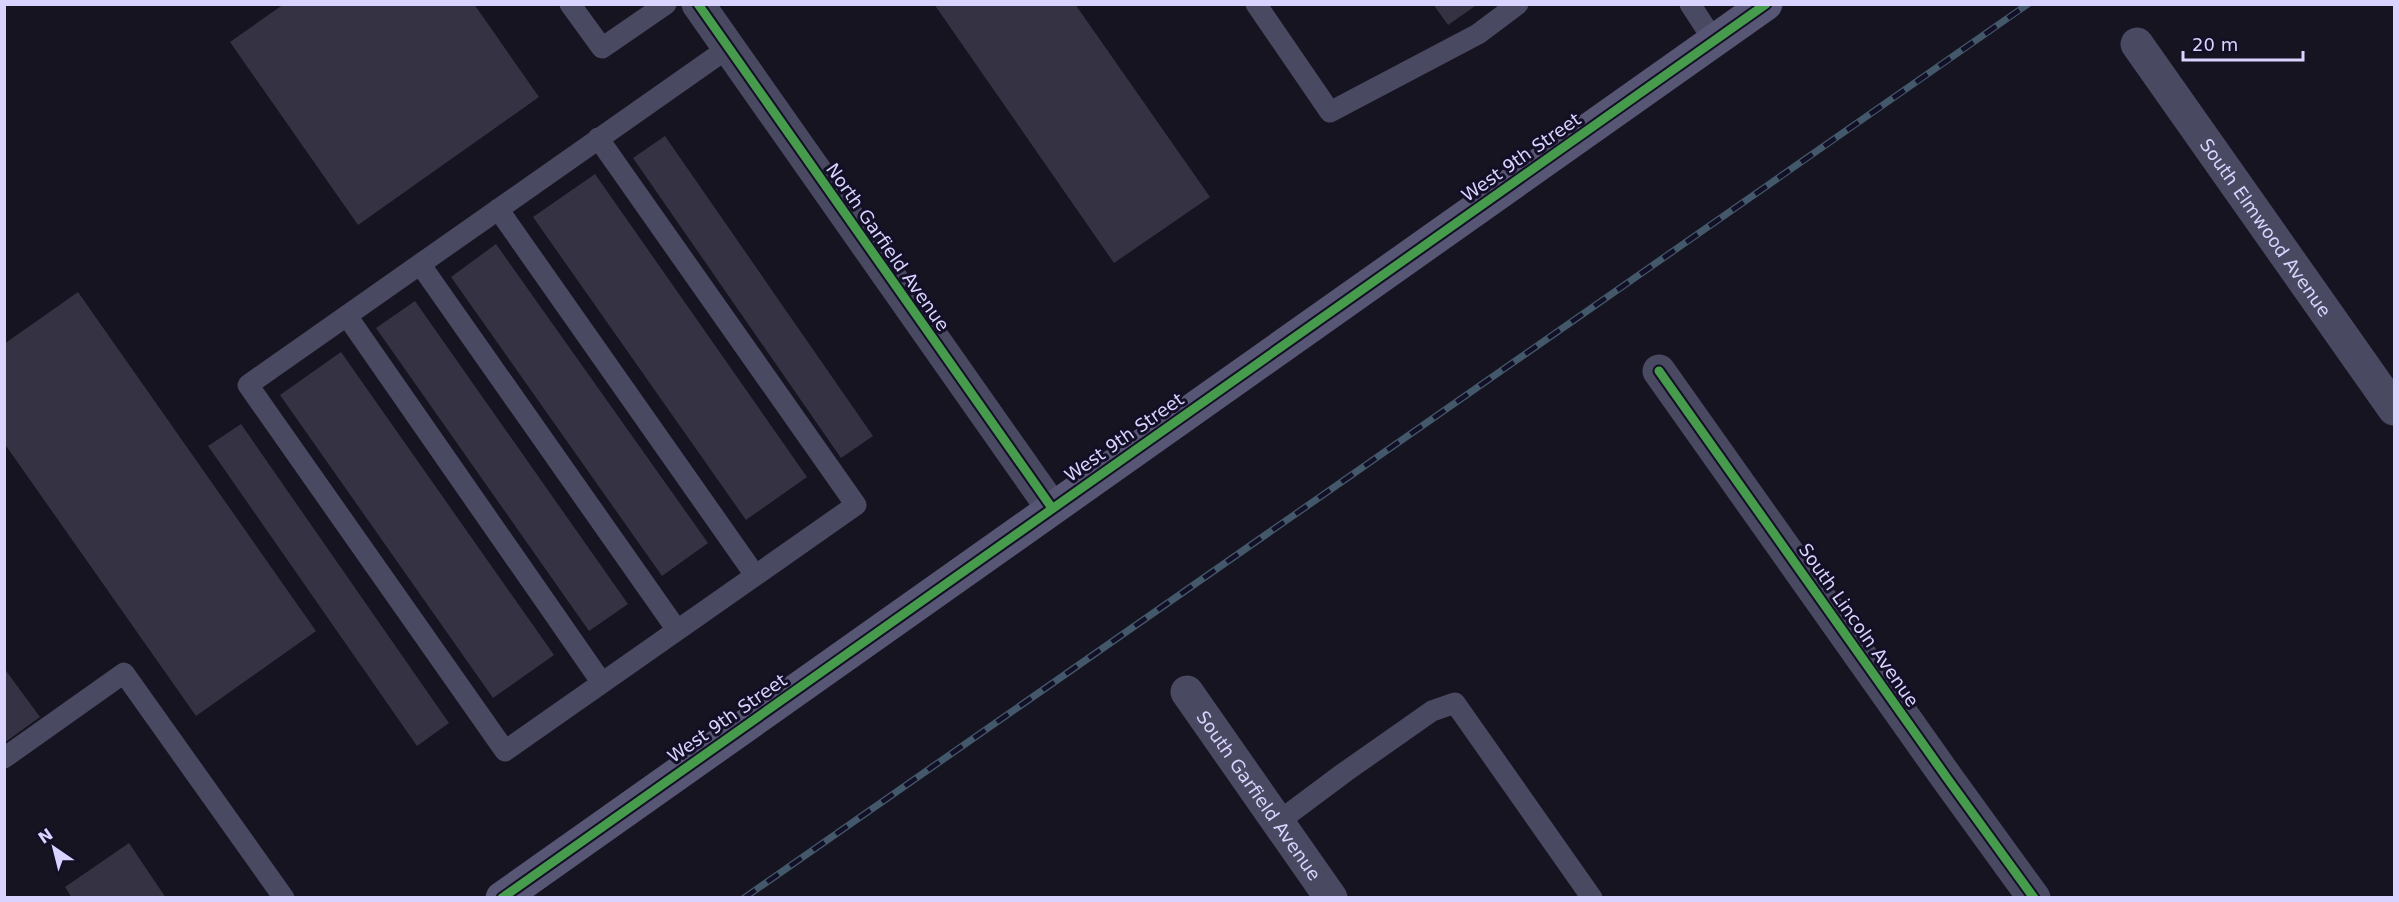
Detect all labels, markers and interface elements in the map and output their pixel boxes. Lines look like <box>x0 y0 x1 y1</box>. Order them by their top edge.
scale bar <box>2183 24 2303 62</box>
text: 20 m <box>2192 34 2238 55</box>
street label: West 9th Street <box>1458 108 1584 206</box>
street label: South Elmwood Avenue <box>2196 134 2336 320</box>
street label: North Garfield Avenue <box>822 159 954 335</box>
street label: West 9th Street <box>1061 388 1187 486</box>
street label: South Lincoln Avenue <box>1795 539 1923 711</box>
street label: West 9th Street <box>664 669 790 767</box>
street label: South Garfield Avenue <box>1193 706 1326 884</box>
north arrow <box>24 818 84 878</box>
text: N <box>35 825 57 848</box>

